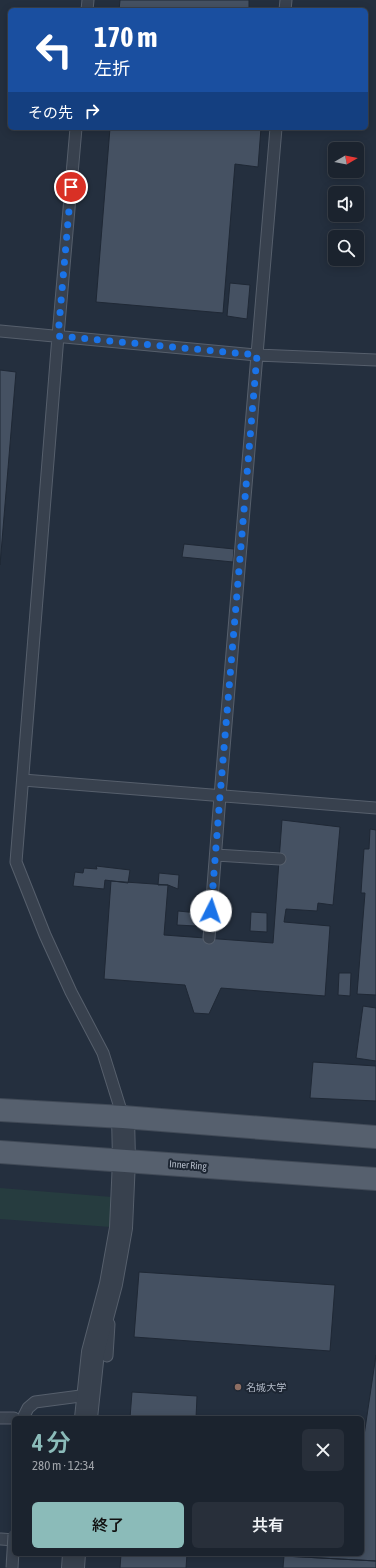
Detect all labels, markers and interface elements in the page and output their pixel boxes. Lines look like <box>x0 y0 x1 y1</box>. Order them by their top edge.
text: 170 m <box>94 21 157 53</box>
icon: left <box>28 24 80 76</box>
text: 左折 <box>94 58 130 79</box>
icon: right <box>81 100 103 122</box>
text: その先 <box>28 104 73 121</box>
north arrow <box>328 142 364 178</box>
map controls <box>328 142 364 266</box>
pin <box>54 170 88 204</box>
icon: arrive <box>60 176 82 198</box>
button: sound <box>328 186 364 222</box>
button: search <box>328 230 364 266</box>
position arrow <box>190 890 232 932</box>
street label: Inner Ring <box>169 1158 208 1172</box>
marker: 名城大学 <box>233 1382 243 1392</box>
place label: 名城大学 <box>246 1382 286 1393</box>
text: 4 分 <box>32 1429 71 1456</box>
button: close <box>302 1429 344 1471</box>
text: 280 m · 12:34 <box>32 1458 95 1473</box>
button: 終了 <box>32 1502 184 1548</box>
button: 共有 <box>192 1502 344 1548</box>

